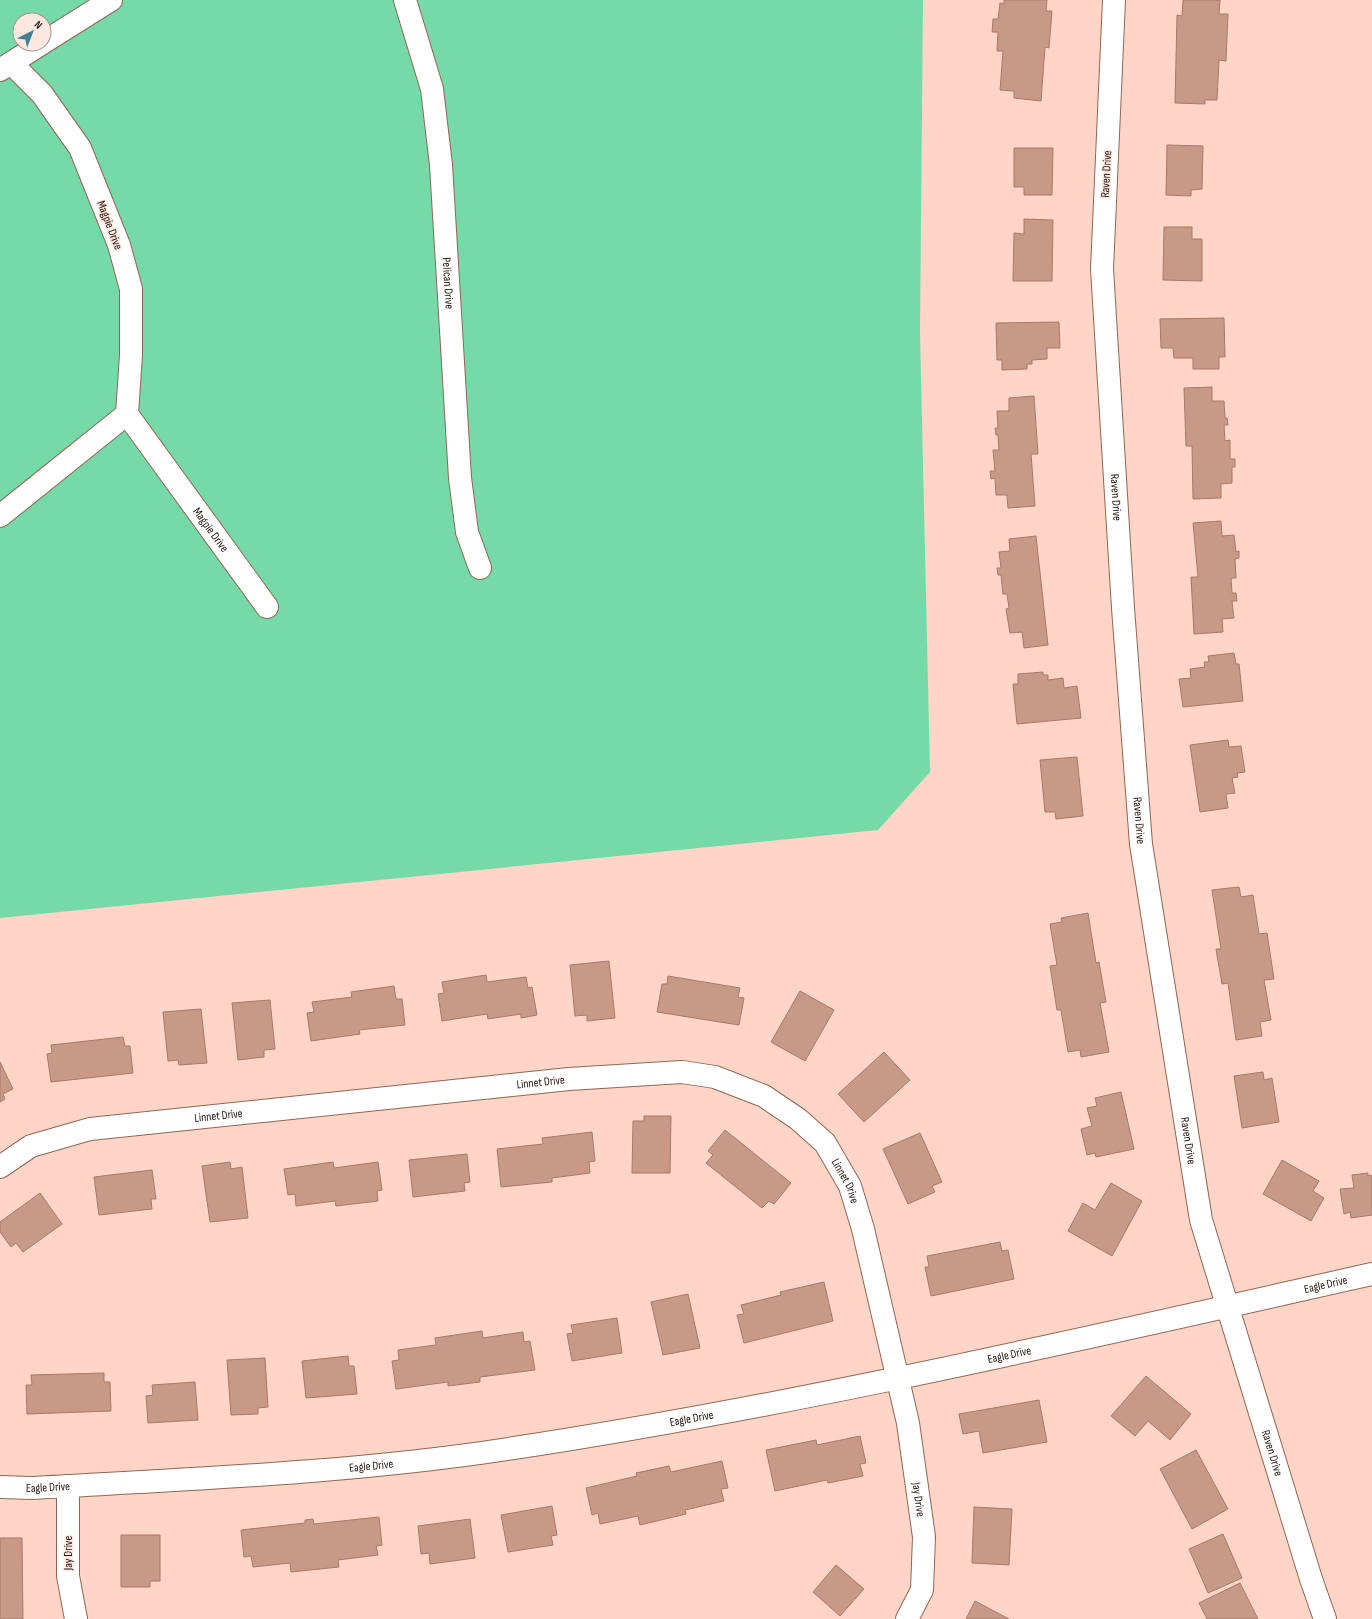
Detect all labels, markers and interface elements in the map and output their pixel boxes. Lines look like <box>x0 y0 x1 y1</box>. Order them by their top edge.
north arrow <box>12 12 52 52</box>
text: N <box>32 18 45 32</box>
street label: Raven Drive <box>1098 150 1115 198</box>
street label: Magpie Drive <box>93 198 126 252</box>
street label: Pelican Drive <box>439 257 457 310</box>
street label: Raven Drive <box>1107 473 1125 522</box>
street label: Magpie Drive <box>189 505 232 555</box>
street label: Raven Drive <box>1129 796 1148 845</box>
street label: Linnet Drive <box>516 1072 566 1092</box>
street label: Linnet Drive <box>194 1106 244 1126</box>
street label: Raven Drive <box>1177 1116 1199 1165</box>
street label: Linnet Drive <box>828 1156 862 1205</box>
street label: Eagle Drive <box>1303 1273 1349 1297</box>
street label: Eagle Drive <box>986 1343 1033 1367</box>
street label: Eagle Drive <box>669 1407 715 1430</box>
street label: Raven Drive <box>1258 1428 1286 1478</box>
street label: Eagle Drive <box>349 1457 394 1476</box>
street label: Eagle Drive <box>26 1479 71 1496</box>
street label: Jay Drive <box>908 1481 928 1518</box>
street label: Jay Drive <box>61 1536 76 1571</box>

